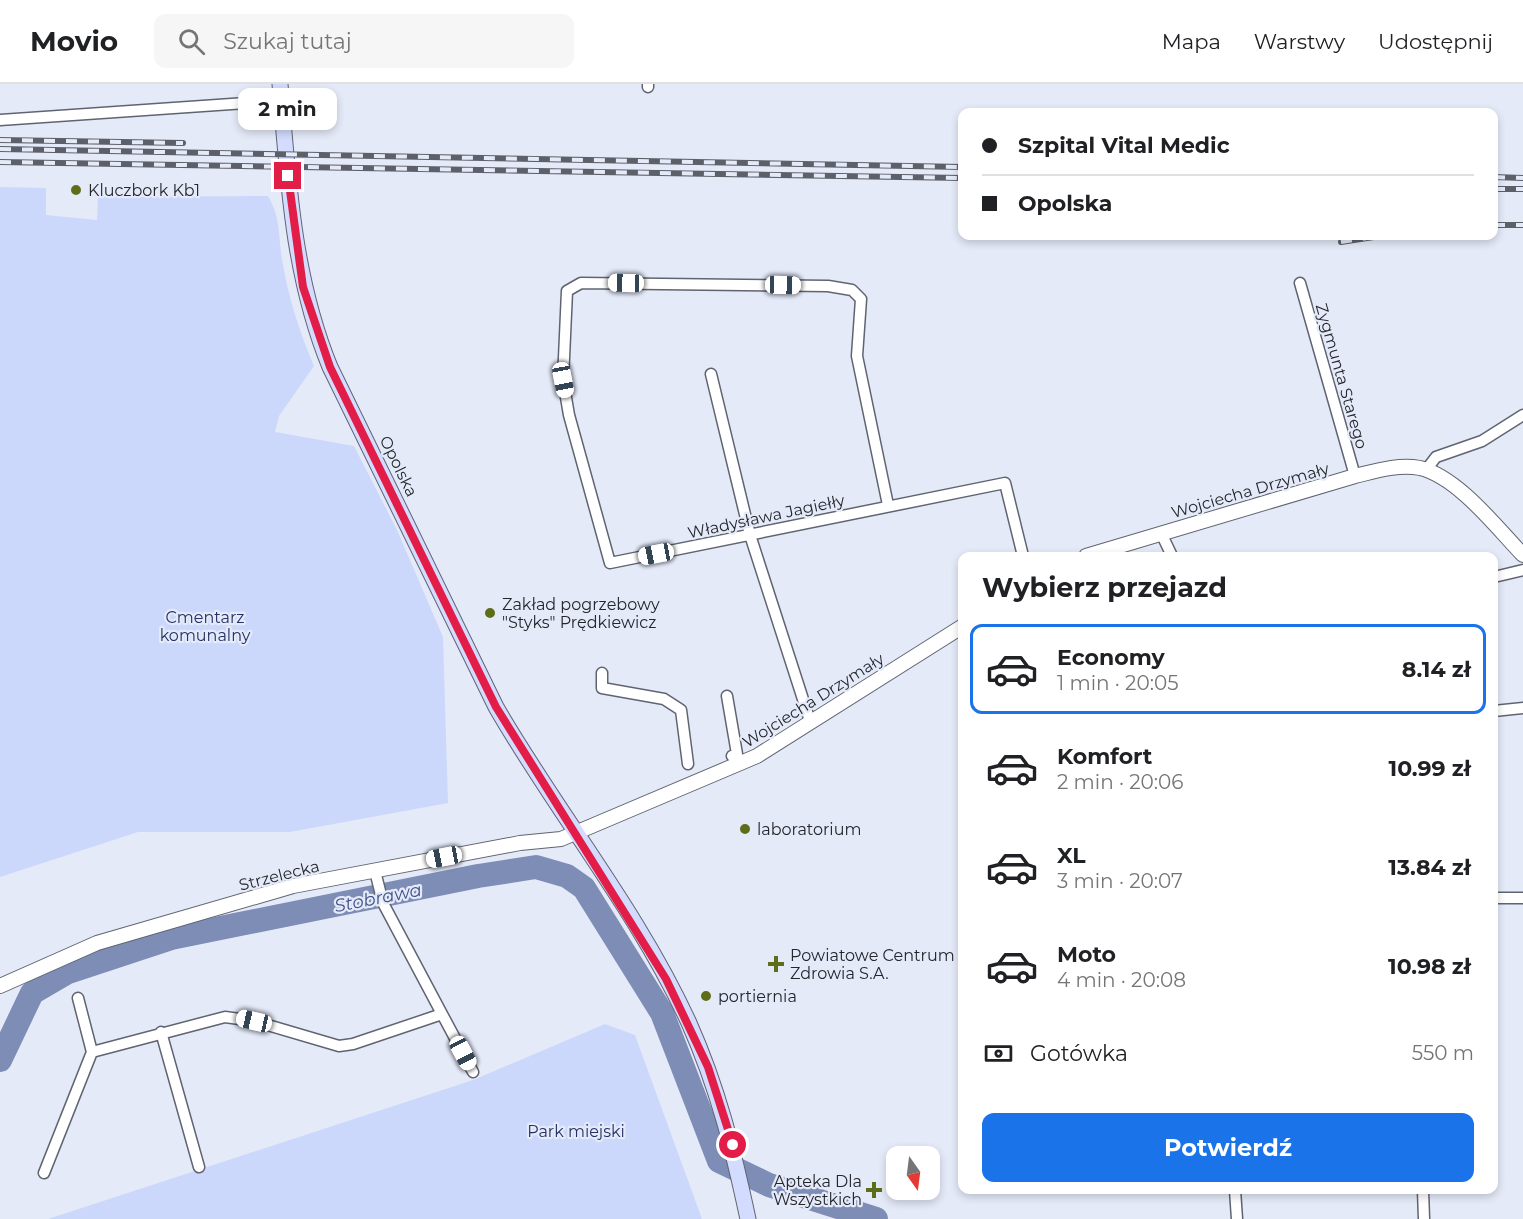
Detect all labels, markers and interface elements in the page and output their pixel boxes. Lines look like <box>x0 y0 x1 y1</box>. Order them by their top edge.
search box <box>154 14 574 68</box>
text: Movio <box>30 24 118 58</box>
icon: search <box>175 25 208 58</box>
text: Szukaj tutaj <box>223 28 352 55</box>
text: Mapa <box>1162 29 1221 54</box>
text: Warstwy <box>1254 29 1345 54</box>
text: Udostępnij <box>1378 29 1493 54</box>
callout: 2 min <box>238 89 338 131</box>
text: 2 min <box>258 97 317 121</box>
text: Szpital Vital Medic <box>1018 132 1230 159</box>
route end <box>274 162 301 189</box>
place label: Kluczbork Kb1 <box>88 181 200 200</box>
marker: Kluczbork Kb1 <box>69 183 83 197</box>
text: Opolska <box>1018 190 1112 217</box>
car <box>608 274 644 292</box>
car <box>765 276 801 294</box>
street label: Zygmunta Starego <box>1312 301 1371 451</box>
car <box>551 361 575 399</box>
street label: Opolska <box>376 433 421 500</box>
street label: Wojciecha Drzymały <box>1169 459 1331 522</box>
street label: Władysława Jagiełły <box>686 490 847 542</box>
car <box>637 542 675 566</box>
text: Wybierz przejazd <box>982 571 1227 604</box>
place label: Zakład pogrzebowy "Styks" Prędkiewicz <box>502 595 660 632</box>
marker: Zakład pogrzebowy "Styks" Prędkiewicz <box>483 606 497 620</box>
park label: Cmentarz komunalny <box>160 608 251 645</box>
icon: car <box>985 642 1039 696</box>
text: Economy <box>1057 644 1165 671</box>
street label: Wojciecha Drzymały <box>739 649 888 752</box>
text: 8.14 zł <box>1402 656 1471 683</box>
text: 1 min · 20:05 <box>1057 671 1178 695</box>
icon: car <box>985 741 1039 795</box>
text: Komfort <box>1057 743 1152 770</box>
text: 10.99 zł <box>1389 755 1471 782</box>
text: 2 min · 20:06 <box>1057 770 1183 794</box>
place label: laboratorium <box>757 820 861 839</box>
marker: laboratorium <box>738 822 752 836</box>
icon: car <box>985 840 1039 894</box>
text: XL <box>1057 842 1086 869</box>
car <box>425 845 463 869</box>
text: 13.84 zł <box>1388 854 1471 881</box>
street label: Strzelecka <box>237 856 321 895</box>
text: 3 min · 20:07 <box>1057 869 1183 893</box>
water label: Stobrawa <box>332 879 424 917</box>
icon: car <box>985 939 1039 993</box>
text: Moto <box>1057 941 1116 968</box>
place label: Powiatowe Centrum Zdrowia S.A. <box>790 946 955 983</box>
text: 10.98 zł <box>1388 953 1471 980</box>
marker: Powiatowe Centrum Zdrowia S.A. <box>767 955 785 973</box>
text: 4 min · 20:08 <box>1057 968 1186 992</box>
place label: portiernia <box>718 987 797 1006</box>
marker: portiernia <box>699 989 713 1003</box>
car <box>234 1008 274 1034</box>
car <box>447 1033 479 1073</box>
icon: cash <box>982 1037 1015 1070</box>
text: Gotówka <box>1030 1040 1128 1067</box>
text: 550 m <box>1412 1041 1474 1065</box>
button: Potwierdź <box>982 1113 1474 1182</box>
park label: Park miejski <box>527 1122 625 1141</box>
route start <box>719 1131 746 1158</box>
north arrow <box>886 1146 940 1200</box>
map controls <box>886 1146 940 1200</box>
place label: Apteka Dla Wszystkich <box>773 1172 862 1209</box>
marker: Apteka Dla Wszystkich <box>867 1183 881 1197</box>

